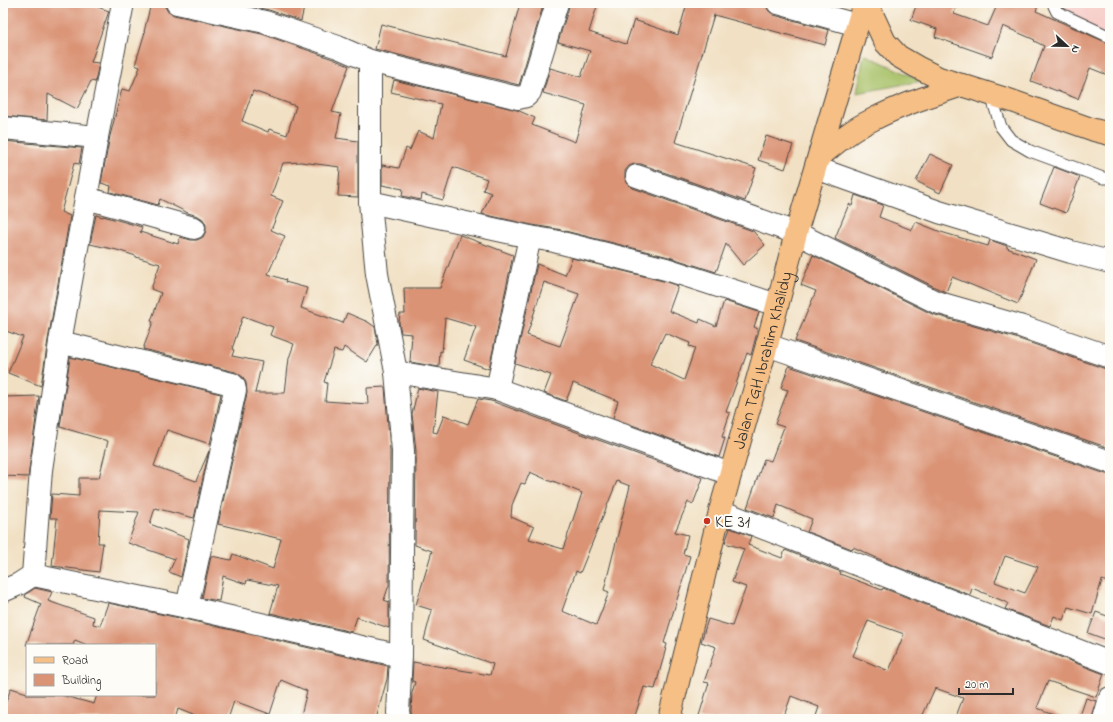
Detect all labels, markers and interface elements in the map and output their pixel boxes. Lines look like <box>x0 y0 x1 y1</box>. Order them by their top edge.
north arrow <box>1047 26 1087 66</box>
text: N <box>1067 43 1084 56</box>
street label: Jalan TGH Ibrahim Khalidy <box>727 269 801 452</box>
place label: KE 31 <box>715 510 751 535</box>
marker: KE 31 <box>702 516 712 526</box>
legend <box>26 644 156 696</box>
text: Road <box>62 652 88 670</box>
scale bar <box>959 670 1013 696</box>
text: Building <box>61 672 101 691</box>
text: 20 m <box>965 676 988 694</box>

